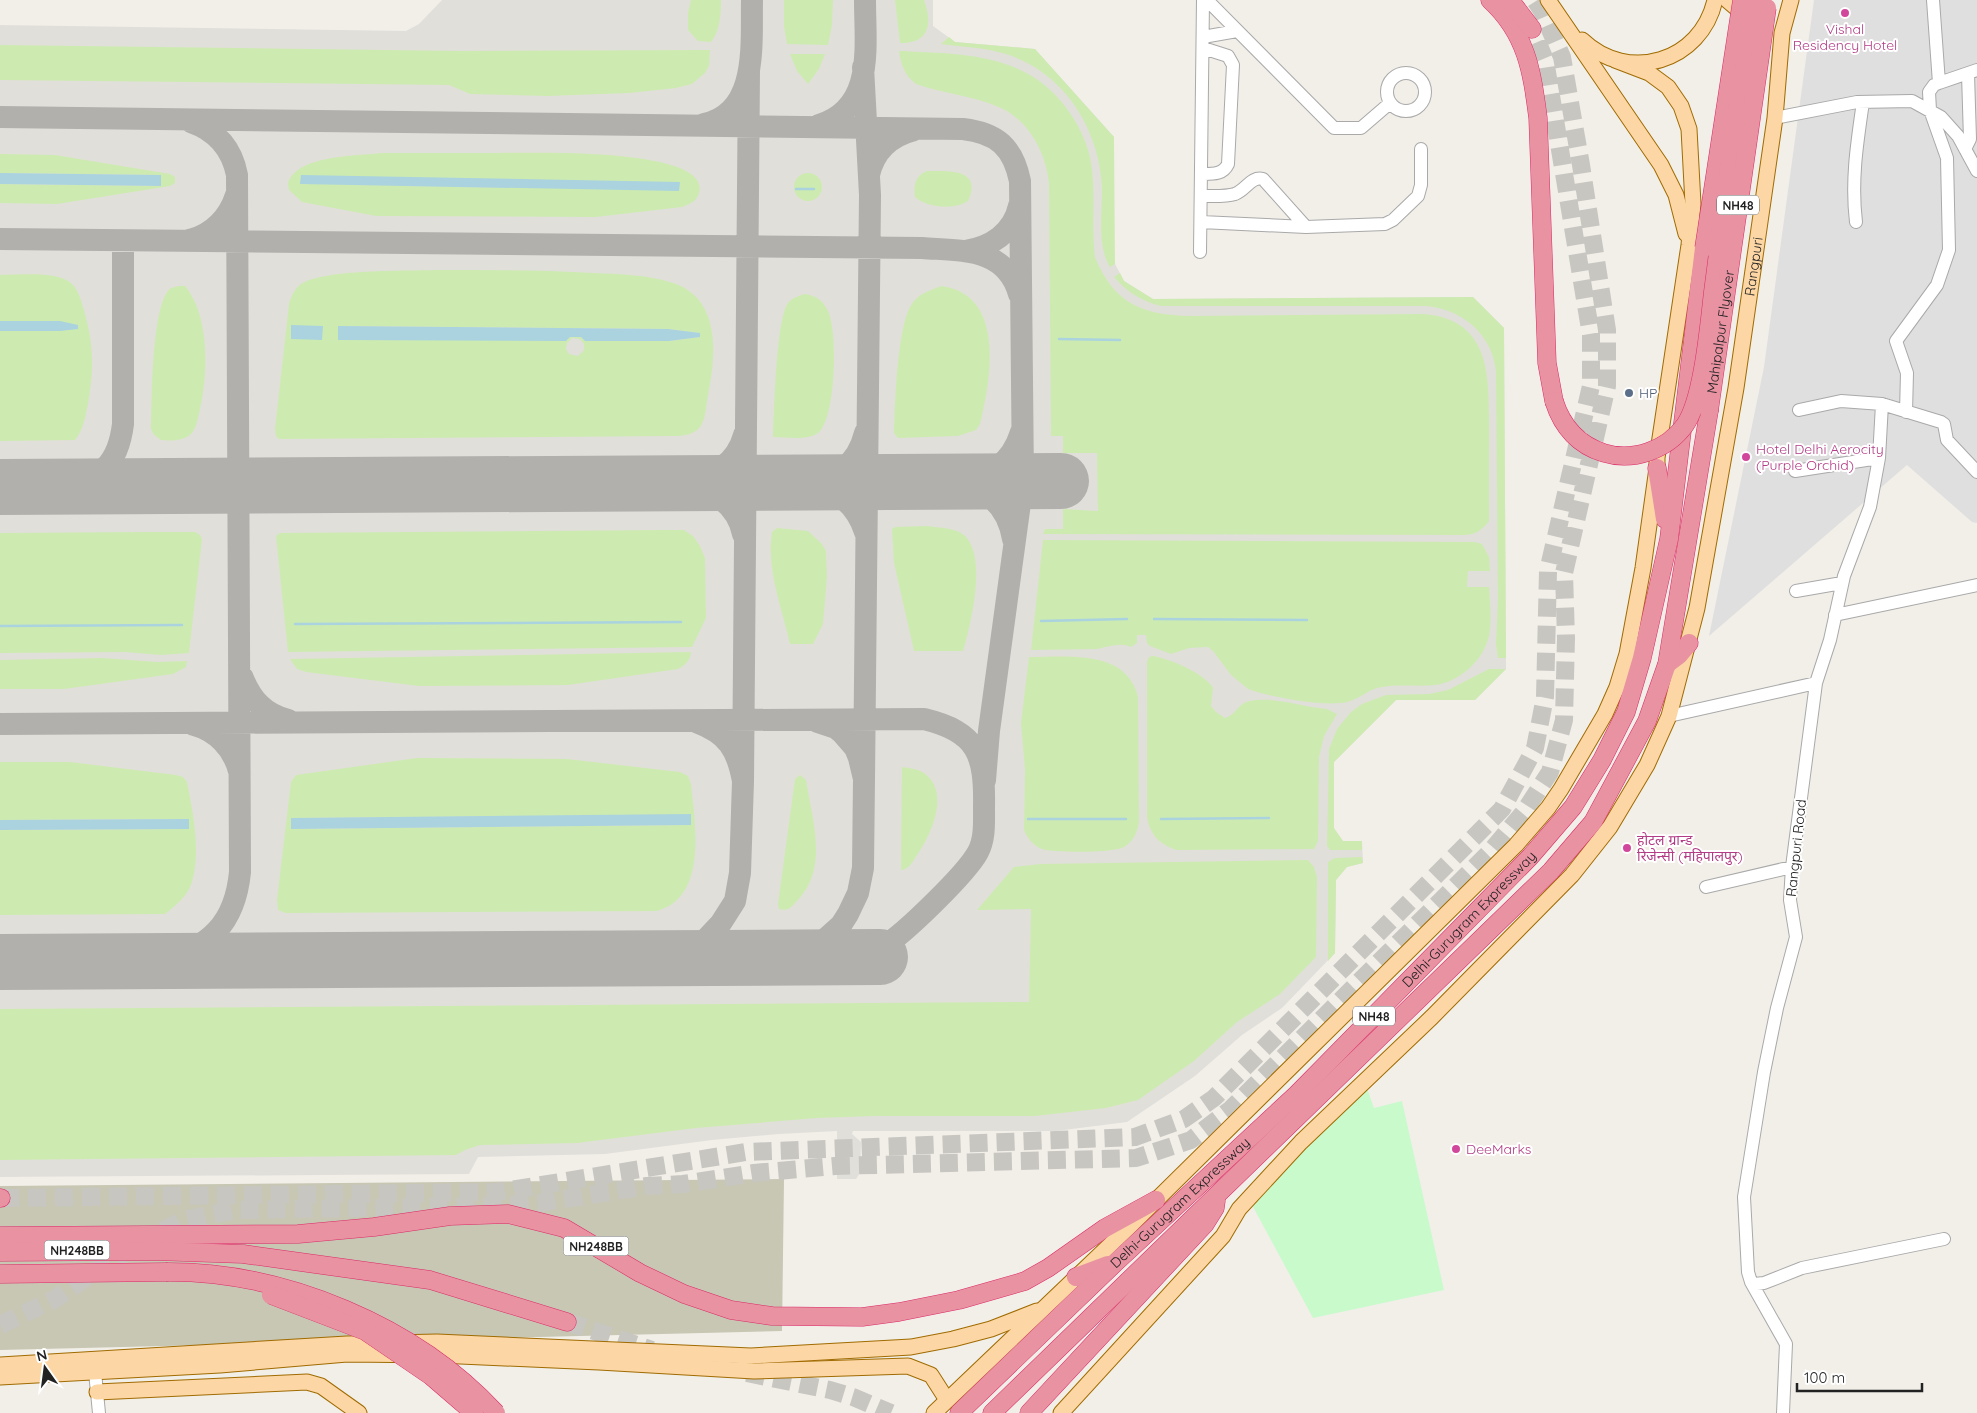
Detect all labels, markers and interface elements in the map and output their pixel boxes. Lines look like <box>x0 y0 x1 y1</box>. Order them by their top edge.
marker: Vishal Residency Hotel <box>1839 7 1851 19</box>
place label: Vishal Residency Hotel <box>1793 20 1897 54</box>
road number: NH48 <box>1717 196 1759 214</box>
street label: Rangpuri <box>1740 236 1767 297</box>
street label: Mahipalpur Flyover <box>1703 268 1738 395</box>
place label: HP <box>1639 384 1657 402</box>
marker: HP <box>1623 387 1635 399</box>
place label: Hotel Delhi Aerocity (Purple Orchid) <box>1756 440 1884 474</box>
marker: Hotel Delhi Aerocity (Purple Orchid) <box>1740 451 1752 463</box>
street label: Rangpuri Road <box>1782 798 1810 898</box>
place label: होटल ग्रान्ड रिजेन्सी (महिपालपुर) <box>1637 831 1743 866</box>
marker: होटल ग्रान्ड रिजेन्सी (महिपालपुर) <box>1621 842 1633 854</box>
street label: Delhi-Gurugram Expressway <box>1398 847 1540 991</box>
road number: NH48 <box>1353 1006 1395 1026</box>
street label: Delhi-Gurugram Expressway <box>1106 1133 1254 1272</box>
place label: DeeMarks <box>1466 1140 1531 1158</box>
marker: DeeMarks <box>1450 1143 1462 1155</box>
road number: NH248BB <box>564 1236 628 1256</box>
road number: NH248BB <box>44 1240 110 1260</box>
north arrow <box>20 1343 70 1393</box>
text: N <box>35 1345 49 1365</box>
scale bar <box>1797 1360 1922 1392</box>
text: 100 m <box>1804 1368 1845 1387</box>

